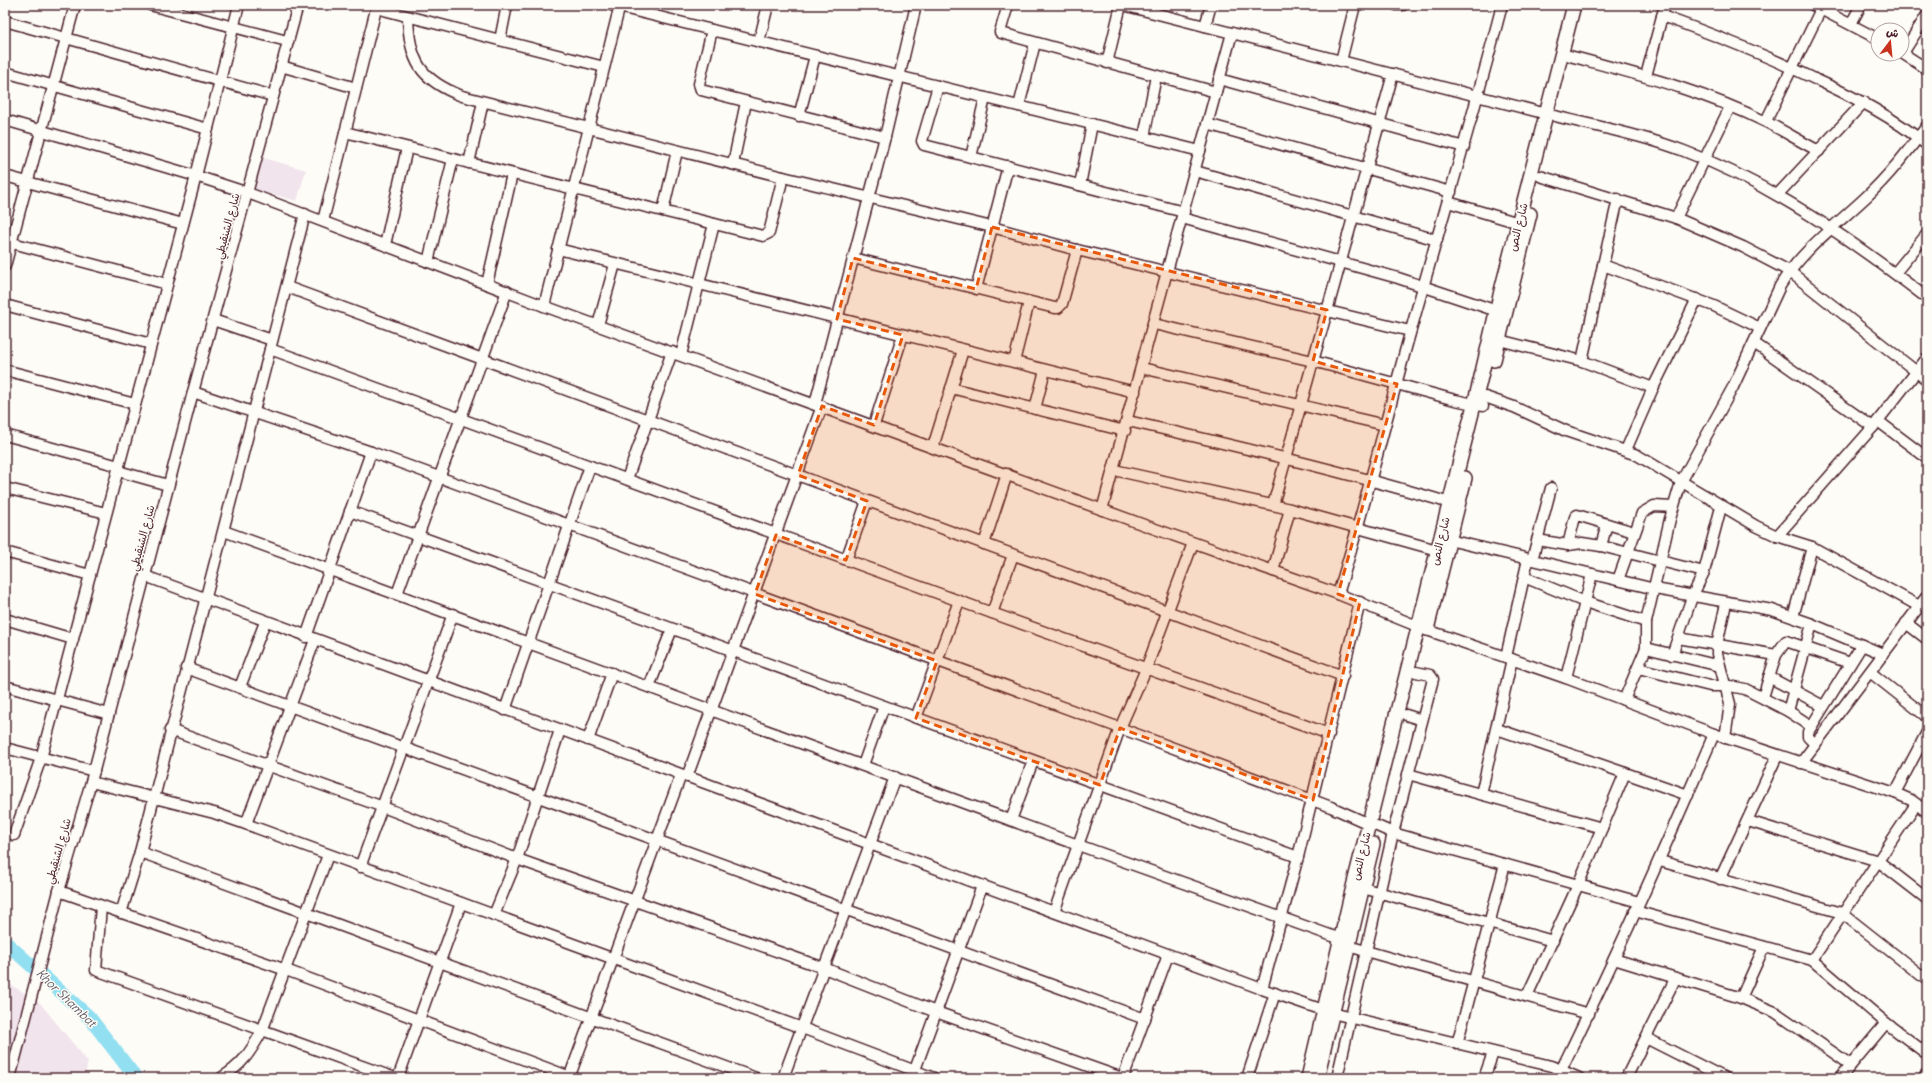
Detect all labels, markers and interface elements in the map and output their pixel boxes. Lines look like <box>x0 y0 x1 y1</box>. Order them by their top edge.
north arrow <box>1870 22 1910 62</box>
text: ش <box>1885 24 1901 41</box>
street label: شارع الشنقيطي <box>211 191 246 262</box>
street label: شارع النص <box>1505 201 1533 253</box>
street label: شارع الشنقيطي <box>126 503 161 574</box>
street label: شارع النص <box>1427 515 1455 567</box>
street label: شارع الشنقيطي <box>42 816 78 887</box>
street label: شارع النص <box>1348 830 1376 882</box>
water label: Khor Shambat <box>33 965 101 1031</box>

